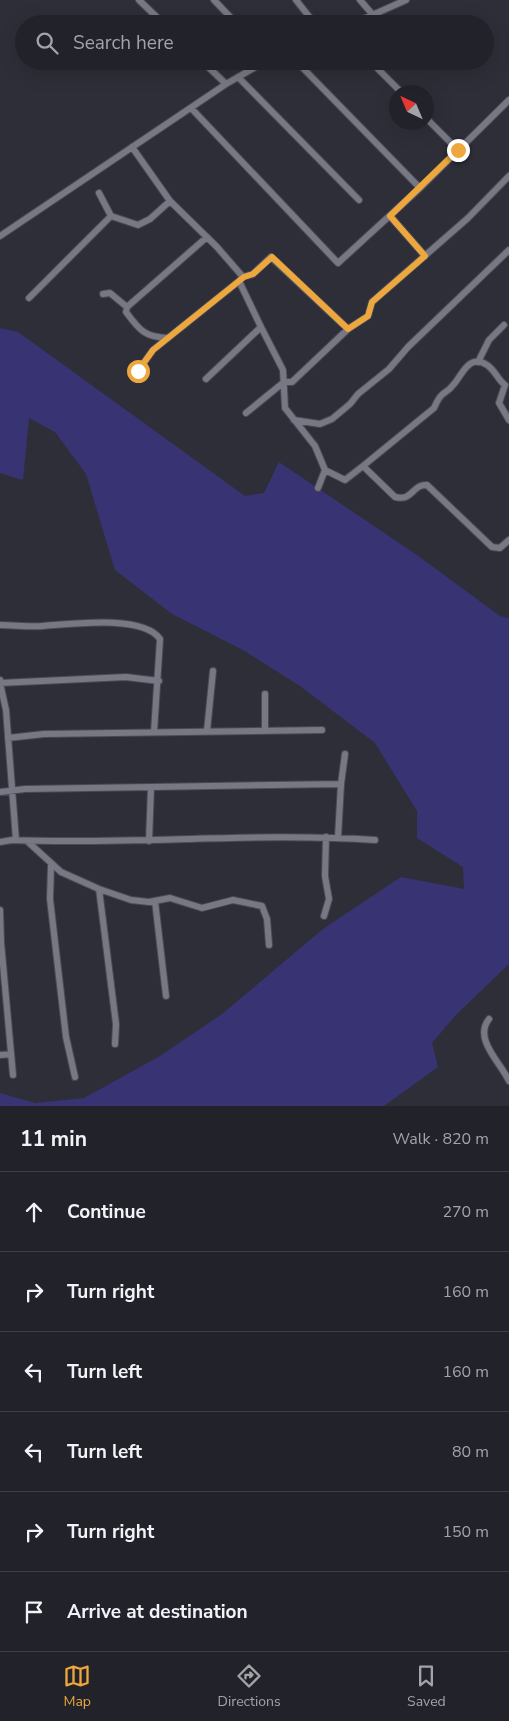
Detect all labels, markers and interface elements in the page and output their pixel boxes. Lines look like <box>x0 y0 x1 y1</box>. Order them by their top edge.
search box <box>15 15 494 70</box>
icon: search <box>33 29 61 57</box>
text: Search here <box>73 30 174 56</box>
north arrow <box>389 85 434 130</box>
route end <box>447 139 470 162</box>
route start <box>127 360 150 383</box>
text: 11 min <box>20 1125 87 1153</box>
text: Walk · 820 m <box>393 1128 489 1150</box>
icon: ahead <box>20 1198 48 1226</box>
text: Continue <box>67 1199 146 1225</box>
text: 270 m <box>442 1201 489 1223</box>
icon: right <box>20 1278 48 1306</box>
text: Turn right <box>67 1279 154 1305</box>
text: 160 m <box>442 1281 489 1303</box>
icon: left <box>20 1358 48 1386</box>
text: Turn left <box>67 1359 142 1385</box>
text: 160 m <box>442 1361 489 1383</box>
icon: left <box>20 1438 48 1466</box>
text: Turn left <box>67 1439 142 1465</box>
text: 80 m <box>452 1441 489 1463</box>
icon: right <box>20 1518 48 1546</box>
text: Turn right <box>67 1519 154 1545</box>
text: 150 m <box>442 1521 489 1543</box>
icon: arrive <box>20 1598 48 1626</box>
text: Arrive at destination <box>67 1599 248 1625</box>
tab: Map <box>63 1662 91 1711</box>
tab: Directions <box>218 1662 281 1711</box>
tab: Saved <box>407 1662 446 1711</box>

